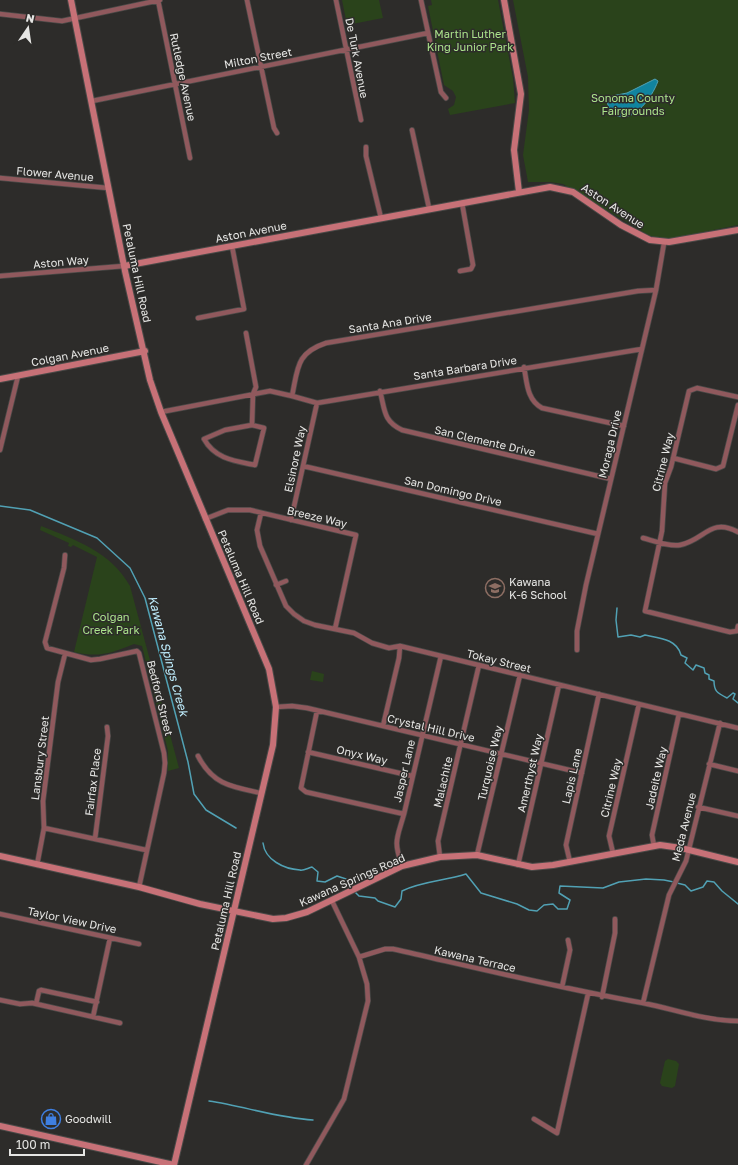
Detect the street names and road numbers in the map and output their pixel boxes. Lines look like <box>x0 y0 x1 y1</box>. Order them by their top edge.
street label: De Turk Avenue <box>343 17 372 99</box>
street label: Rutledge Avenue <box>168 32 199 122</box>
street label: Milton Street <box>223 45 293 70</box>
street label: Flower Avenue <box>16 164 94 183</box>
street label: Aston Avenue <box>579 180 647 231</box>
street label: Aston Avenue <box>214 218 288 245</box>
street label: Petaluma Hill Road <box>121 222 154 324</box>
street label: Aston Way <box>33 253 89 270</box>
street label: Santa Ana Drive <box>348 310 432 335</box>
street label: Colgan Avenue <box>30 341 110 368</box>
street label: Santa Barbara Drive <box>412 353 518 382</box>
street label: Moraga Drive <box>595 409 624 479</box>
street label: San Clemente Drive <box>433 423 537 458</box>
street label: Elsinore Way <box>281 424 308 493</box>
street label: Citrine Way <box>649 431 676 493</box>
street label: San Domingo Drive <box>403 473 503 508</box>
street label: Breeze Way <box>286 503 348 530</box>
street label: Petaluma Hill Road <box>216 528 267 626</box>
street label: Tokay Street <box>466 646 533 675</box>
street label: Bedford Street <box>145 659 176 737</box>
street label: Crystal Hill Drive <box>386 711 476 744</box>
street label: Lansbury Street <box>28 715 51 801</box>
street label: Turquoise Way <box>475 724 504 802</box>
street label: Amerthyst Way <box>514 732 545 813</box>
street label: Jasper Lane <box>390 738 417 804</box>
street label: Onyx Way <box>335 742 389 767</box>
street label: Jadeite Way <box>642 745 669 811</box>
street label: Fairfax Place <box>82 747 103 817</box>
street label: Lapis Lane <box>559 747 584 805</box>
street label: Malachite <box>430 755 455 809</box>
street label: Citrine Way <box>597 757 624 819</box>
street label: Meda Avenue <box>669 791 698 863</box>
street label: Petaluma Hill Road <box>208 850 243 952</box>
street label: Kawana Springs Road <box>297 850 407 909</box>
street label: Taylor View Drive <box>26 904 118 935</box>
street label: Kawana Terrace <box>433 943 517 974</box>

